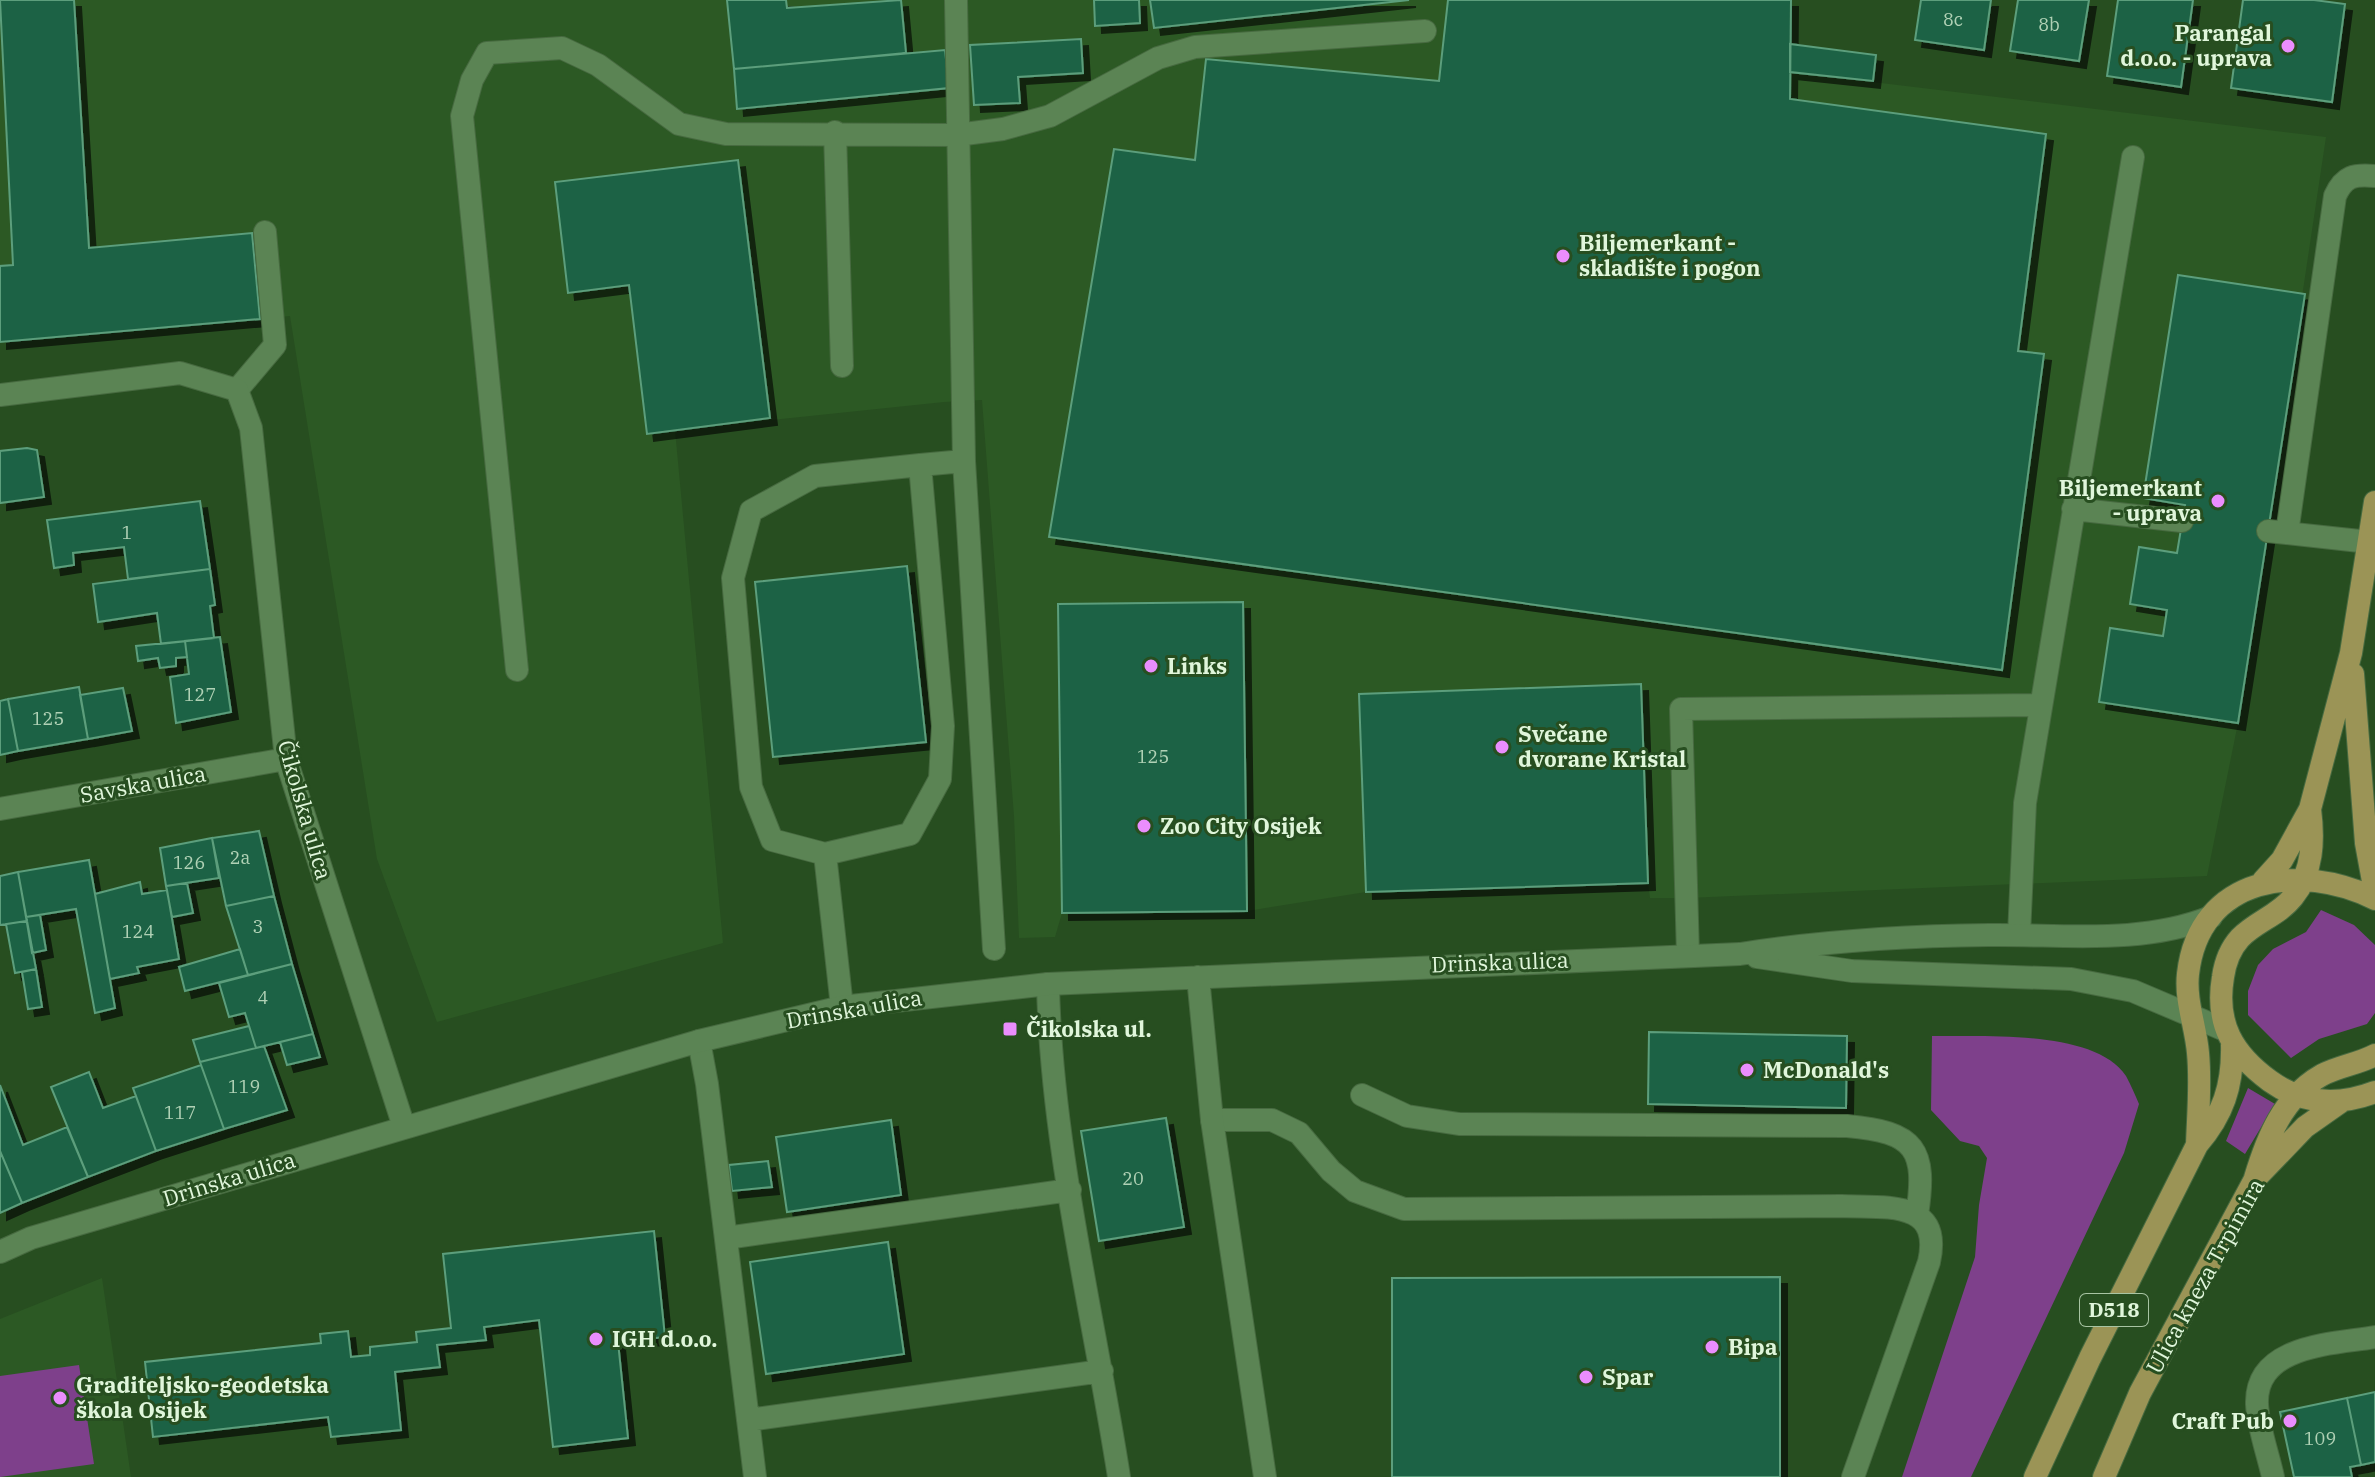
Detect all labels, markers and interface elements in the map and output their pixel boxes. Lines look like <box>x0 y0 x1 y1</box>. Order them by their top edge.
house number: 8c <box>1943 8 1963 31</box>
house number: 8b <box>2038 13 2060 36</box>
place label: Parangal d.o.o. - uprava <box>2120 18 2272 72</box>
marker: Parangal d.o.o. - uprava <box>2279 37 2297 55</box>
place label: Biljemerkant - skladište i pogon <box>1579 228 1761 282</box>
marker: Biljemerkant - skladište i pogon <box>1554 247 1572 265</box>
place label: Biljemerkant - uprava <box>2059 473 2202 527</box>
marker: Biljemerkant - uprava <box>2209 492 2227 510</box>
house number: 1 <box>122 521 132 544</box>
place label: Links <box>1167 651 1227 680</box>
marker: Links <box>1142 657 1160 675</box>
house number: 127 <box>184 683 216 706</box>
house number: 125 <box>32 707 64 730</box>
place label: Svečane dvorane Kristal <box>1518 719 1686 773</box>
street label: Čikolska ulica <box>272 737 339 883</box>
marker: Svečane dvorane Kristal <box>1493 738 1511 756</box>
house number: 125 <box>1137 745 1169 768</box>
street label: Savska ulica <box>78 758 208 809</box>
place label: Zoo City Osijek <box>1160 811 1322 840</box>
marker: Zoo City Osijek <box>1135 817 1153 835</box>
house number: 2a <box>230 846 250 869</box>
house number: 126 <box>173 851 205 874</box>
house number: 3 <box>253 915 263 938</box>
house number: 124 <box>122 920 154 943</box>
street label: Drinska ulica <box>1431 945 1569 978</box>
street label: Drinska ulica <box>784 982 924 1035</box>
house number: 4 <box>258 986 268 1009</box>
place label: Čikolska ul. <box>1026 1014 1152 1043</box>
marker: Čikolska ul. <box>1001 1020 1019 1038</box>
place label: McDonald's <box>1763 1055 1889 1084</box>
marker: McDonald's <box>1738 1061 1756 1079</box>
house number: 119 <box>228 1075 260 1098</box>
house number: 117 <box>164 1101 196 1124</box>
street label: Drinska ulica <box>159 1145 299 1212</box>
house number: 20 <box>1122 1167 1144 1190</box>
street label: Ulica kneza Trpimira <box>2139 1173 2270 1378</box>
road number: D518 <box>2080 1294 2148 1326</box>
place label: IGH d.o.o. <box>612 1324 718 1353</box>
marker: IGH d.o.o. <box>587 1330 605 1348</box>
place label: Bipa <box>1728 1332 1778 1361</box>
marker: Bipa <box>1703 1338 1721 1356</box>
place label: Spar <box>1602 1362 1653 1391</box>
marker: Spar <box>1577 1368 1595 1386</box>
place label: Graditeljsko-geodetska škola Osijek <box>76 1370 329 1424</box>
marker: Graditeljsko-geodetska škola Osijek <box>51 1389 69 1407</box>
place label: Craft Pub <box>2172 1406 2274 1435</box>
marker: Craft Pub <box>2281 1412 2299 1430</box>
house number: 109 <box>2304 1427 2336 1450</box>

